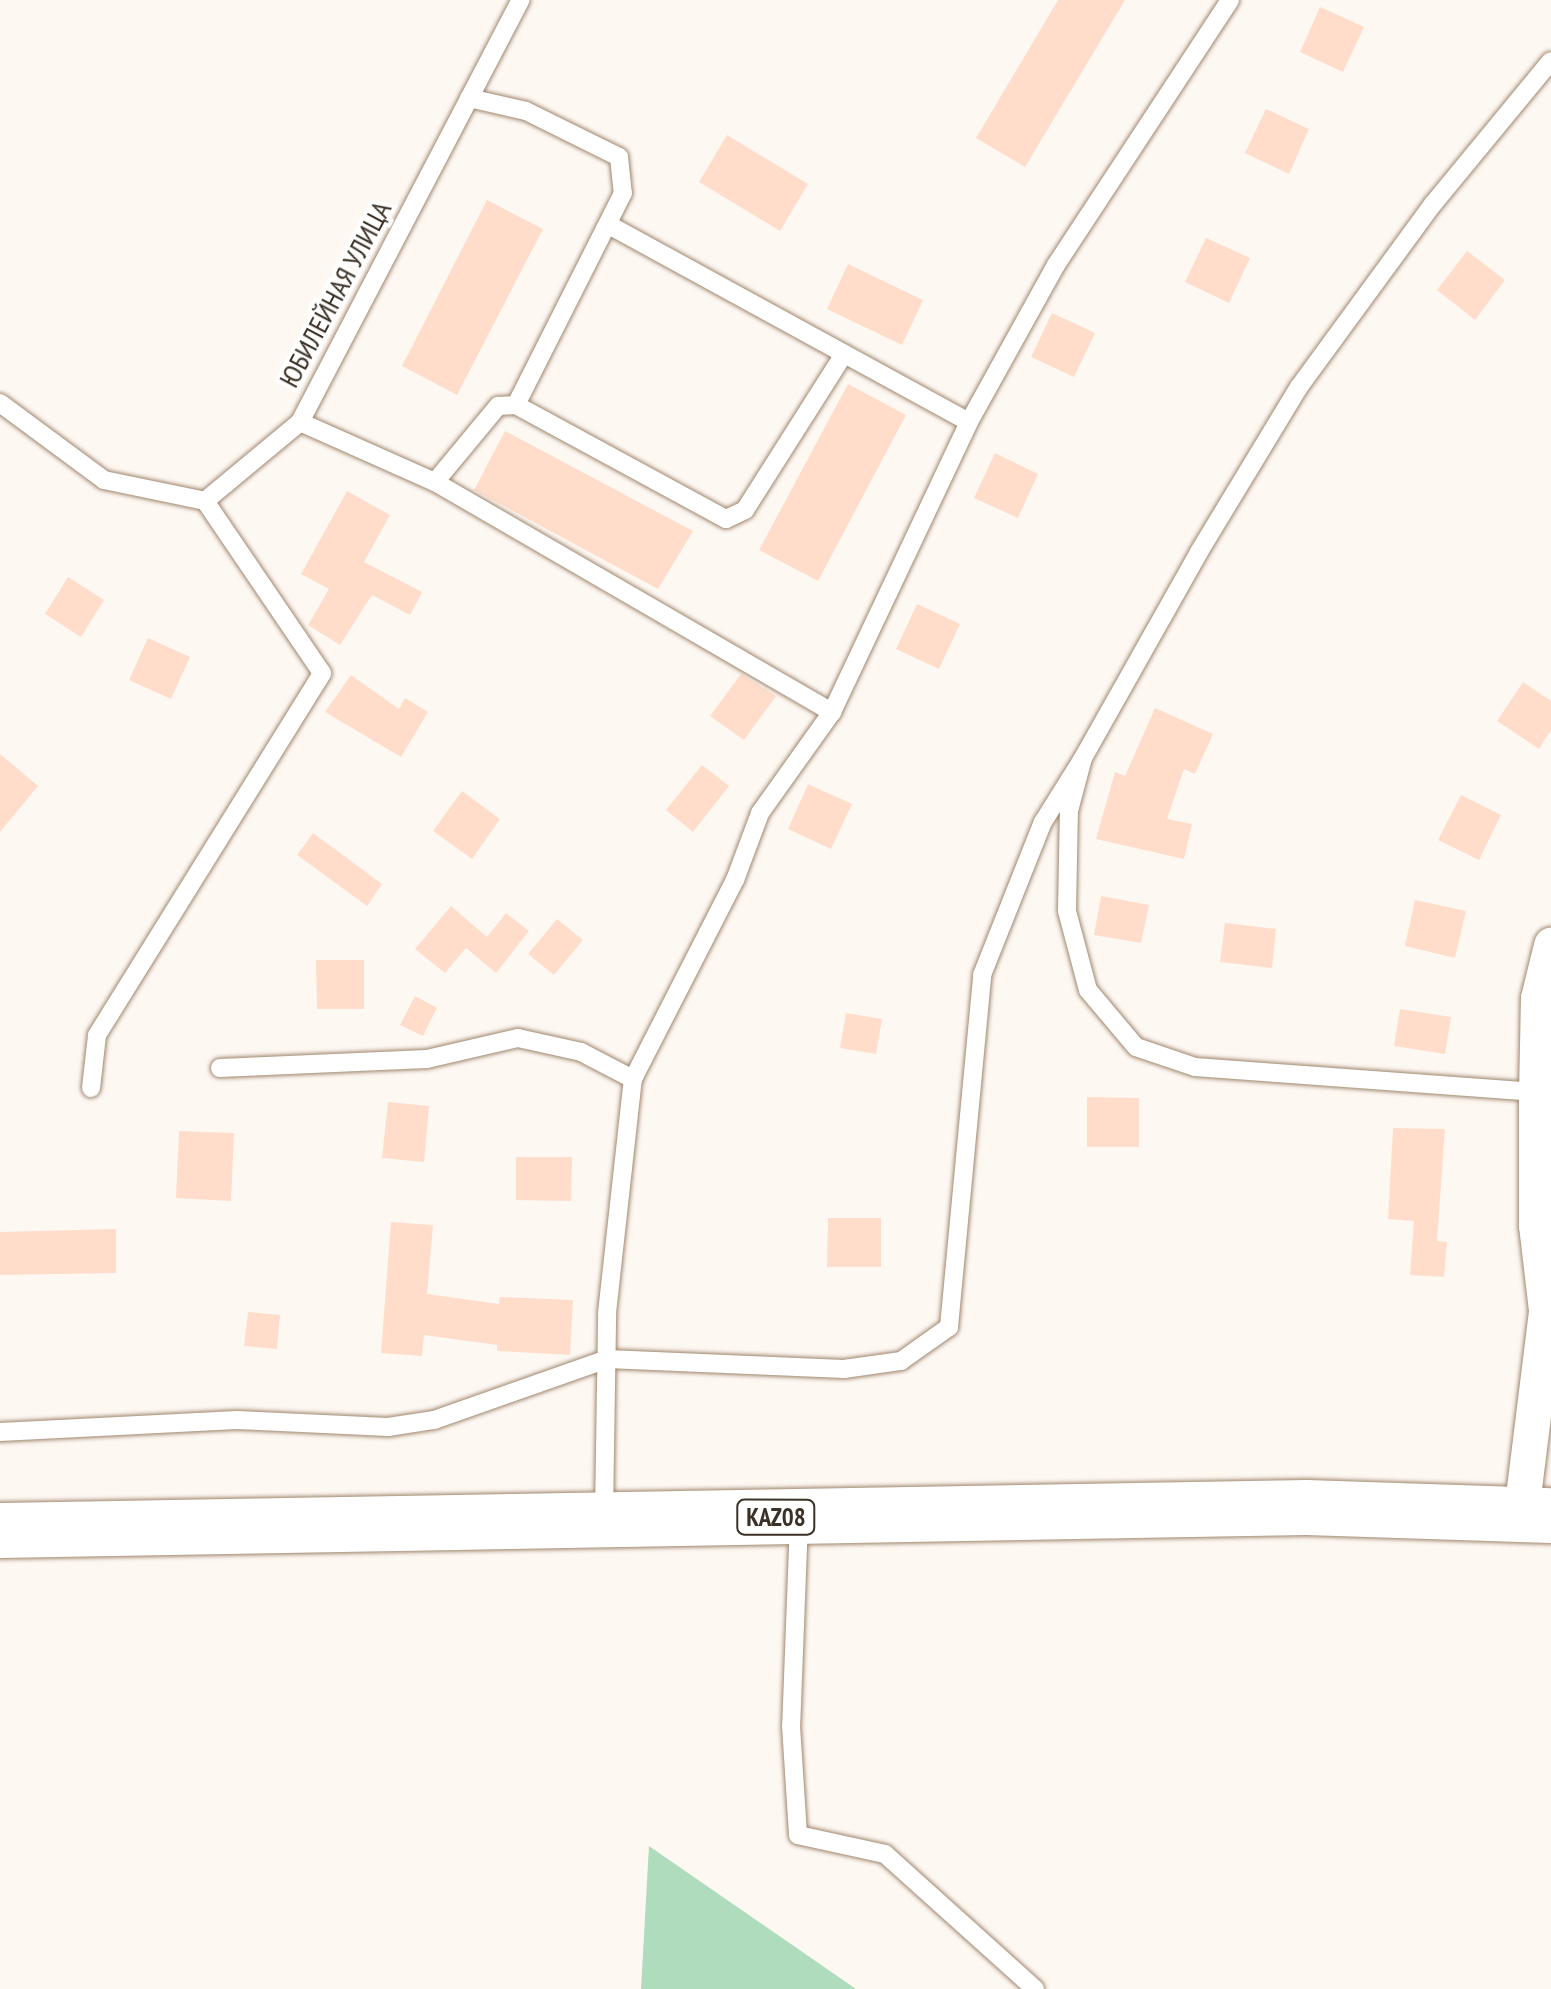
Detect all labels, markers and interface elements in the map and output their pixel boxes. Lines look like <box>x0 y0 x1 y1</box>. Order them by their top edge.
street label: ЮБИЛЕЙНАЯ УЛИЦА <box>272 195 398 393</box>
road number: KAZ08 <box>736 1497 816 1537</box>

